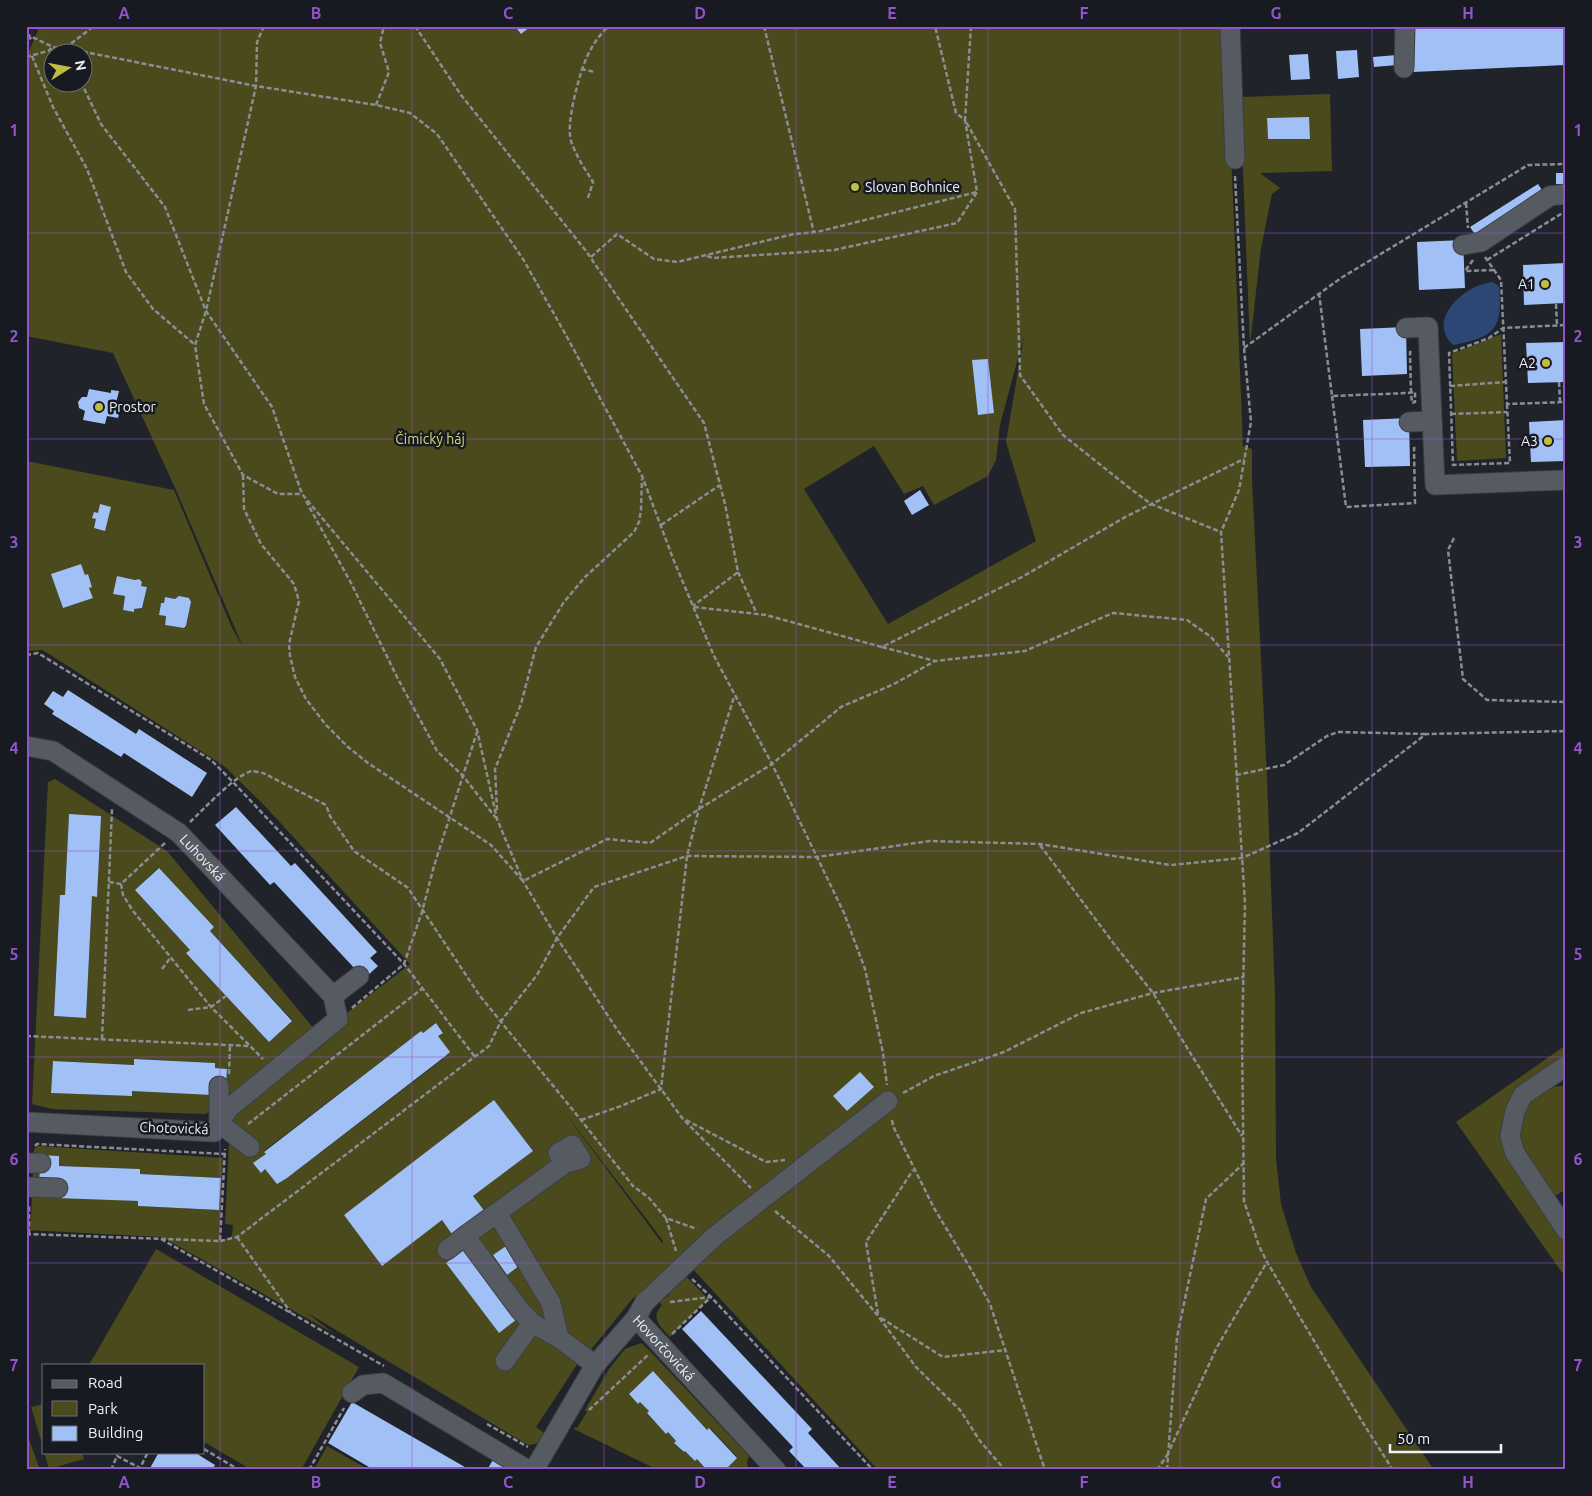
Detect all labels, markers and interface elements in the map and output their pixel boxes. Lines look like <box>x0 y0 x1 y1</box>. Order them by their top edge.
text: A <box>118 4 130 22</box>
text: B <box>311 4 321 22</box>
text: C <box>503 4 513 22</box>
text: D <box>694 4 706 22</box>
text: E <box>887 4 897 22</box>
text: F <box>1080 4 1089 22</box>
text: G <box>1270 4 1282 22</box>
text: H <box>1462 4 1474 22</box>
north arrow <box>42 42 92 92</box>
text: N <box>72 59 90 72</box>
text: 1 <box>9 121 19 139</box>
text: 1 <box>1573 121 1583 139</box>
place label: Slovan Bohnice <box>865 179 960 195</box>
marker: Slovan Bohnice <box>849 181 861 193</box>
place label: A1 <box>1518 276 1535 292</box>
marker: A1 <box>1539 278 1551 290</box>
text: 2 <box>9 327 19 345</box>
text: 2 <box>1573 327 1583 345</box>
place label: A2 <box>1519 355 1536 371</box>
marker: A2 <box>1540 357 1552 369</box>
place label: Prostor <box>109 399 157 415</box>
marker: Prostor <box>93 401 105 413</box>
park label: Čimický háj <box>395 430 465 447</box>
place label: A3 <box>1521 433 1538 449</box>
marker: A3 <box>1542 435 1554 447</box>
text: 3 <box>9 533 19 551</box>
text: 3 <box>1573 533 1583 551</box>
text: 4 <box>9 739 19 757</box>
text: 4 <box>1573 739 1583 757</box>
street label: Luhovská <box>177 831 228 885</box>
text: 5 <box>9 945 19 963</box>
text: 5 <box>1573 945 1583 963</box>
street label: Chotovická <box>139 1119 209 1137</box>
text: 6 <box>9 1150 19 1168</box>
text: 6 <box>1573 1150 1583 1168</box>
street label: Hovorčovická <box>629 1312 698 1384</box>
text: 7 <box>9 1356 19 1374</box>
text: 7 <box>1573 1356 1583 1374</box>
legend <box>42 1364 205 1454</box>
text: Road <box>88 1374 123 1391</box>
text: Park <box>88 1400 118 1417</box>
scale bar <box>1390 1421 1501 1453</box>
text: Building <box>88 1424 143 1441</box>
text: 50 m <box>1397 1430 1430 1447</box>
text: A <box>118 1473 130 1491</box>
text: B <box>311 1473 321 1491</box>
text: C <box>503 1473 513 1491</box>
text: D <box>694 1473 706 1491</box>
text: E <box>887 1473 897 1491</box>
text: F <box>1080 1473 1089 1491</box>
text: G <box>1270 1473 1282 1491</box>
text: H <box>1462 1473 1474 1491</box>

